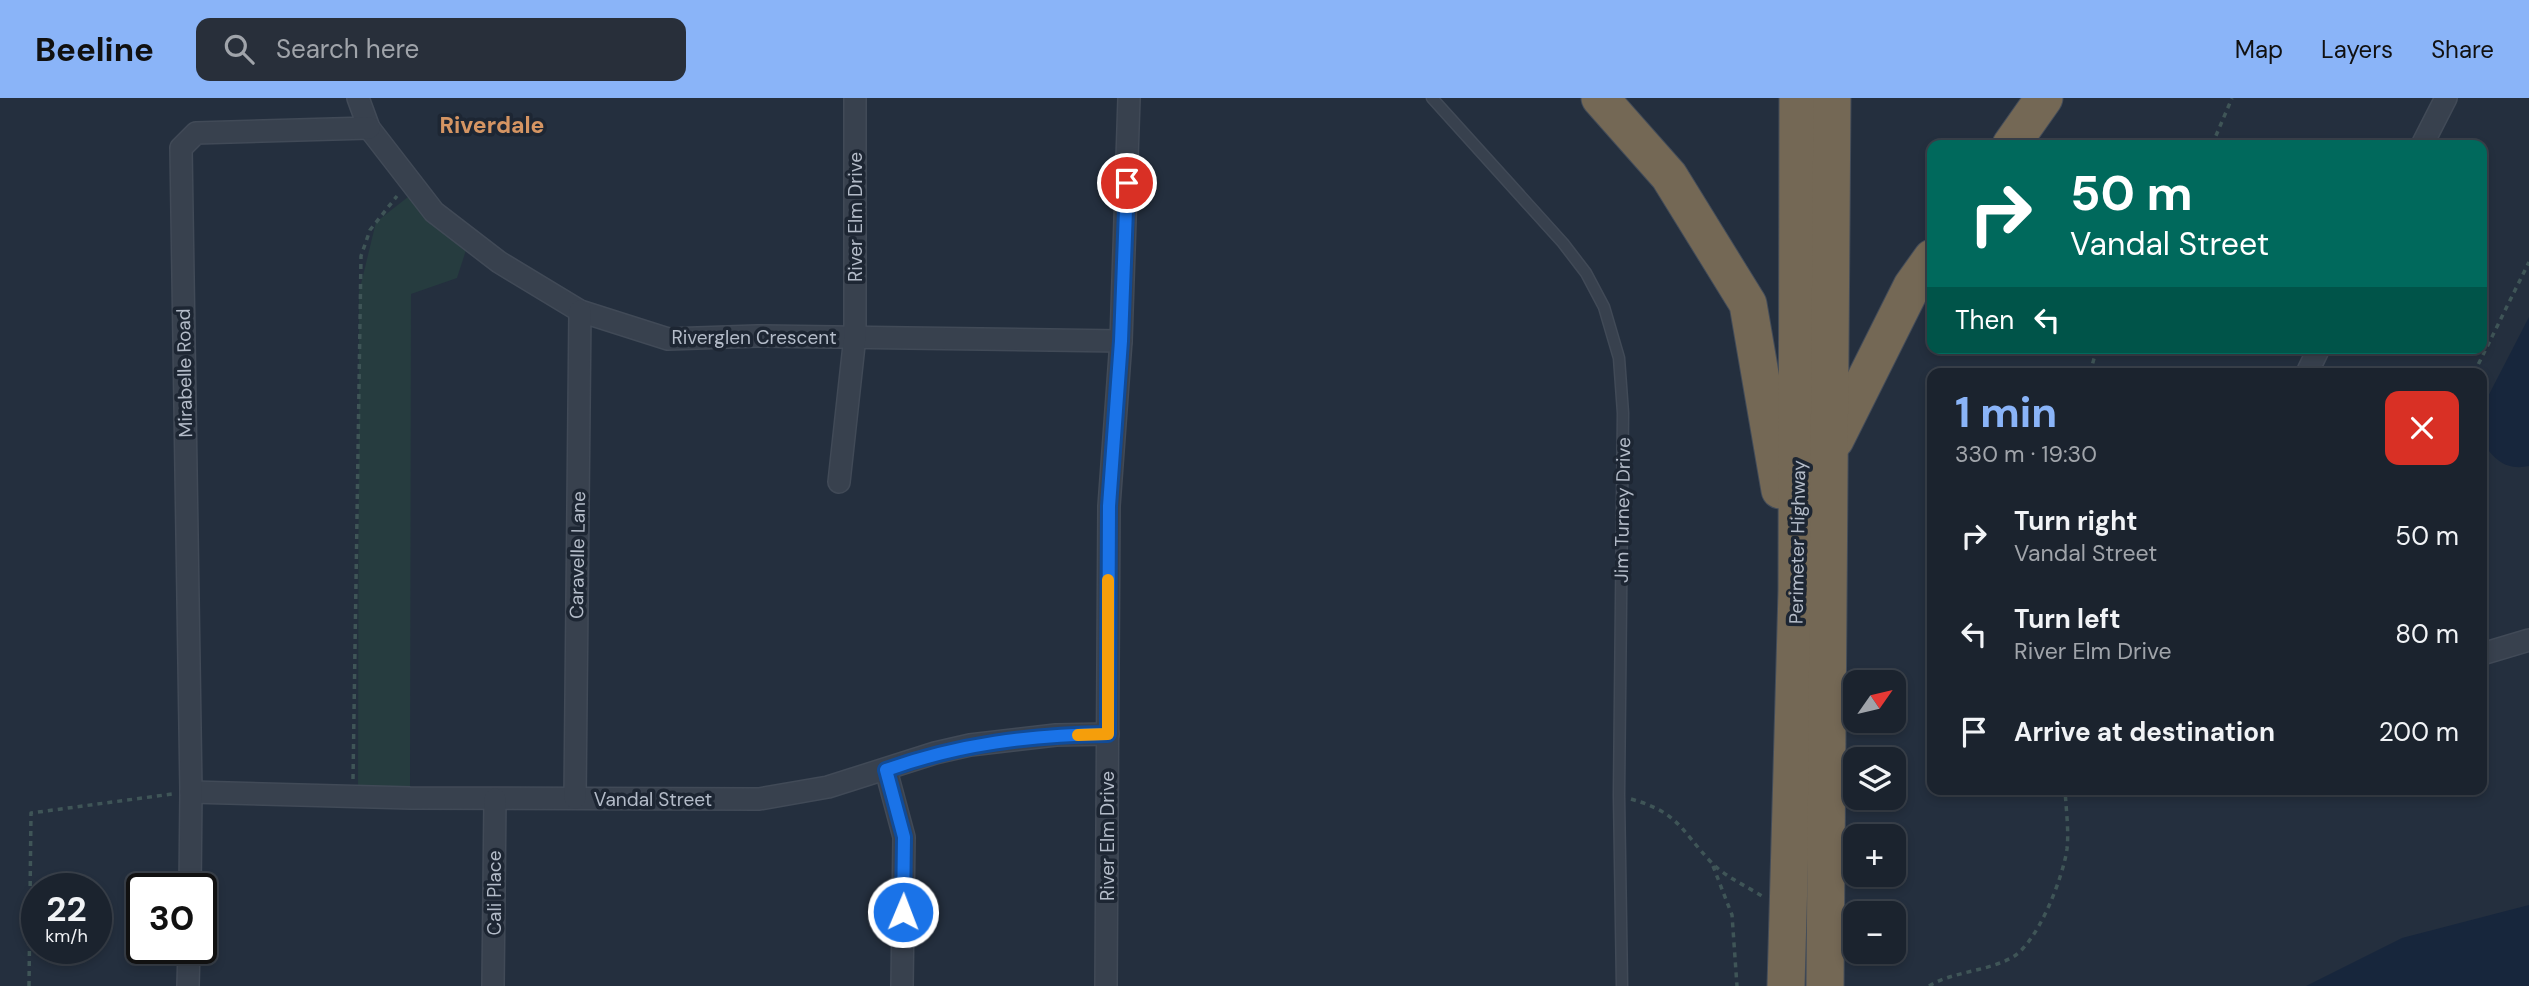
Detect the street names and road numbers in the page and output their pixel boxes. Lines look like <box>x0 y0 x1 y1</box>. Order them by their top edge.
street label: River Elm Drive <box>843 152 868 282</box>
street label: Mirabelle Road <box>171 308 198 438</box>
street label: Riverglen Crescent <box>671 325 837 350</box>
street label: Jim Turney Drive <box>1609 437 1636 583</box>
street label: Perimeter Highway <box>1784 459 1811 624</box>
street label: Caravelle Lane <box>564 491 591 619</box>
street label: River Elm Drive <box>1095 771 1120 901</box>
street label: Vandal Street <box>594 787 712 812</box>
street label: Cali Place <box>482 850 507 936</box>

